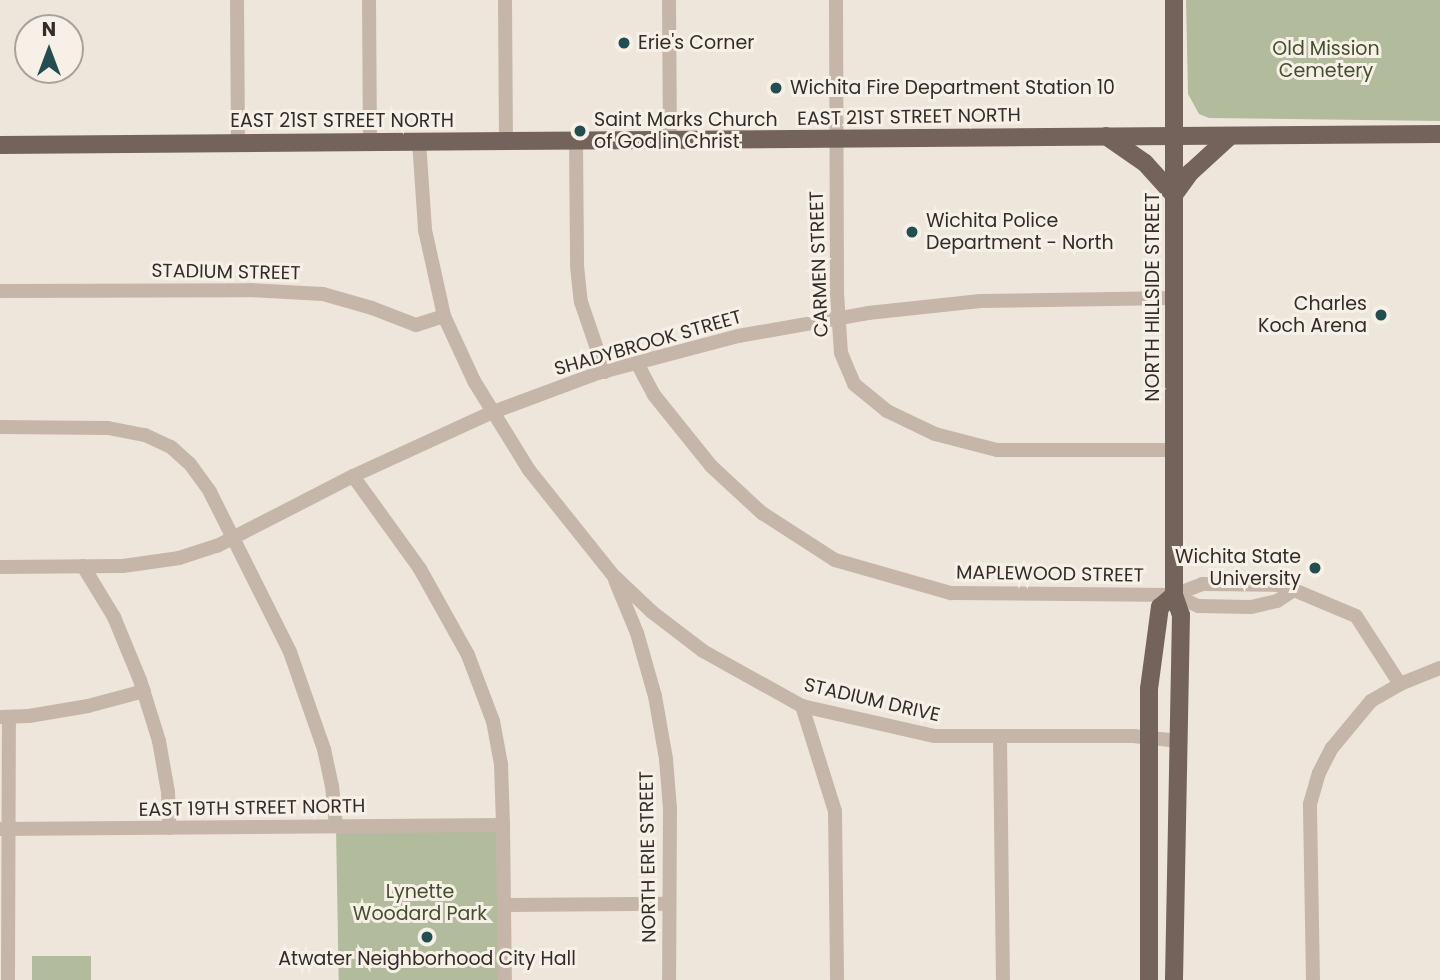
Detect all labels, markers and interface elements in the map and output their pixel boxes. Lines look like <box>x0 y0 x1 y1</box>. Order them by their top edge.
north arrow <box>14 14 84 84</box>
text: N <box>42 16 56 43</box>
place label: Erie's Corner <box>638 32 754 54</box>
marker: Erie's Corner <box>616 35 632 51</box>
park label: Old Mission Cemetery <box>1272 38 1380 82</box>
place label: Wichita Fire Department Station 10 <box>790 77 1115 99</box>
marker: Wichita Fire Department Station 10 <box>768 80 784 96</box>
street label: EAST 21ST STREET NORTH <box>797 104 1021 130</box>
place label: Saint Marks Church of God in Christ <box>594 109 778 153</box>
street label: EAST 21ST STREET NORTH <box>230 110 454 132</box>
marker: Saint Marks Church of God in Christ <box>572 123 588 139</box>
street label: CARMEN STREET <box>805 190 833 338</box>
street label: NORTH HILLSIDE STREET <box>1142 192 1164 402</box>
place label: Wichita Police Department - North <box>926 210 1114 254</box>
marker: Wichita Police Department - North <box>904 224 920 240</box>
street label: STADIUM STREET <box>151 259 301 285</box>
place label: Charles Koch Arena <box>1258 293 1367 337</box>
street label: SHADYBROOK STREET <box>552 305 744 381</box>
marker: Charles Koch Arena <box>1373 307 1389 323</box>
place label: Wichita State University <box>1175 546 1301 590</box>
marker: Wichita State University <box>1307 560 1323 576</box>
street label: MAPLEWOOD STREET <box>956 561 1144 587</box>
street label: STADIUM DRIVE <box>802 673 942 727</box>
street label: NORTH ERIE STREET <box>635 771 661 943</box>
street label: EAST 19TH STREET NORTH <box>138 795 366 821</box>
park label: Lynette Woodard Park <box>353 881 487 925</box>
marker: Atwater Neighborhood City Hall <box>419 929 435 945</box>
place label: Atwater Neighborhood City Hall <box>278 948 576 970</box>

